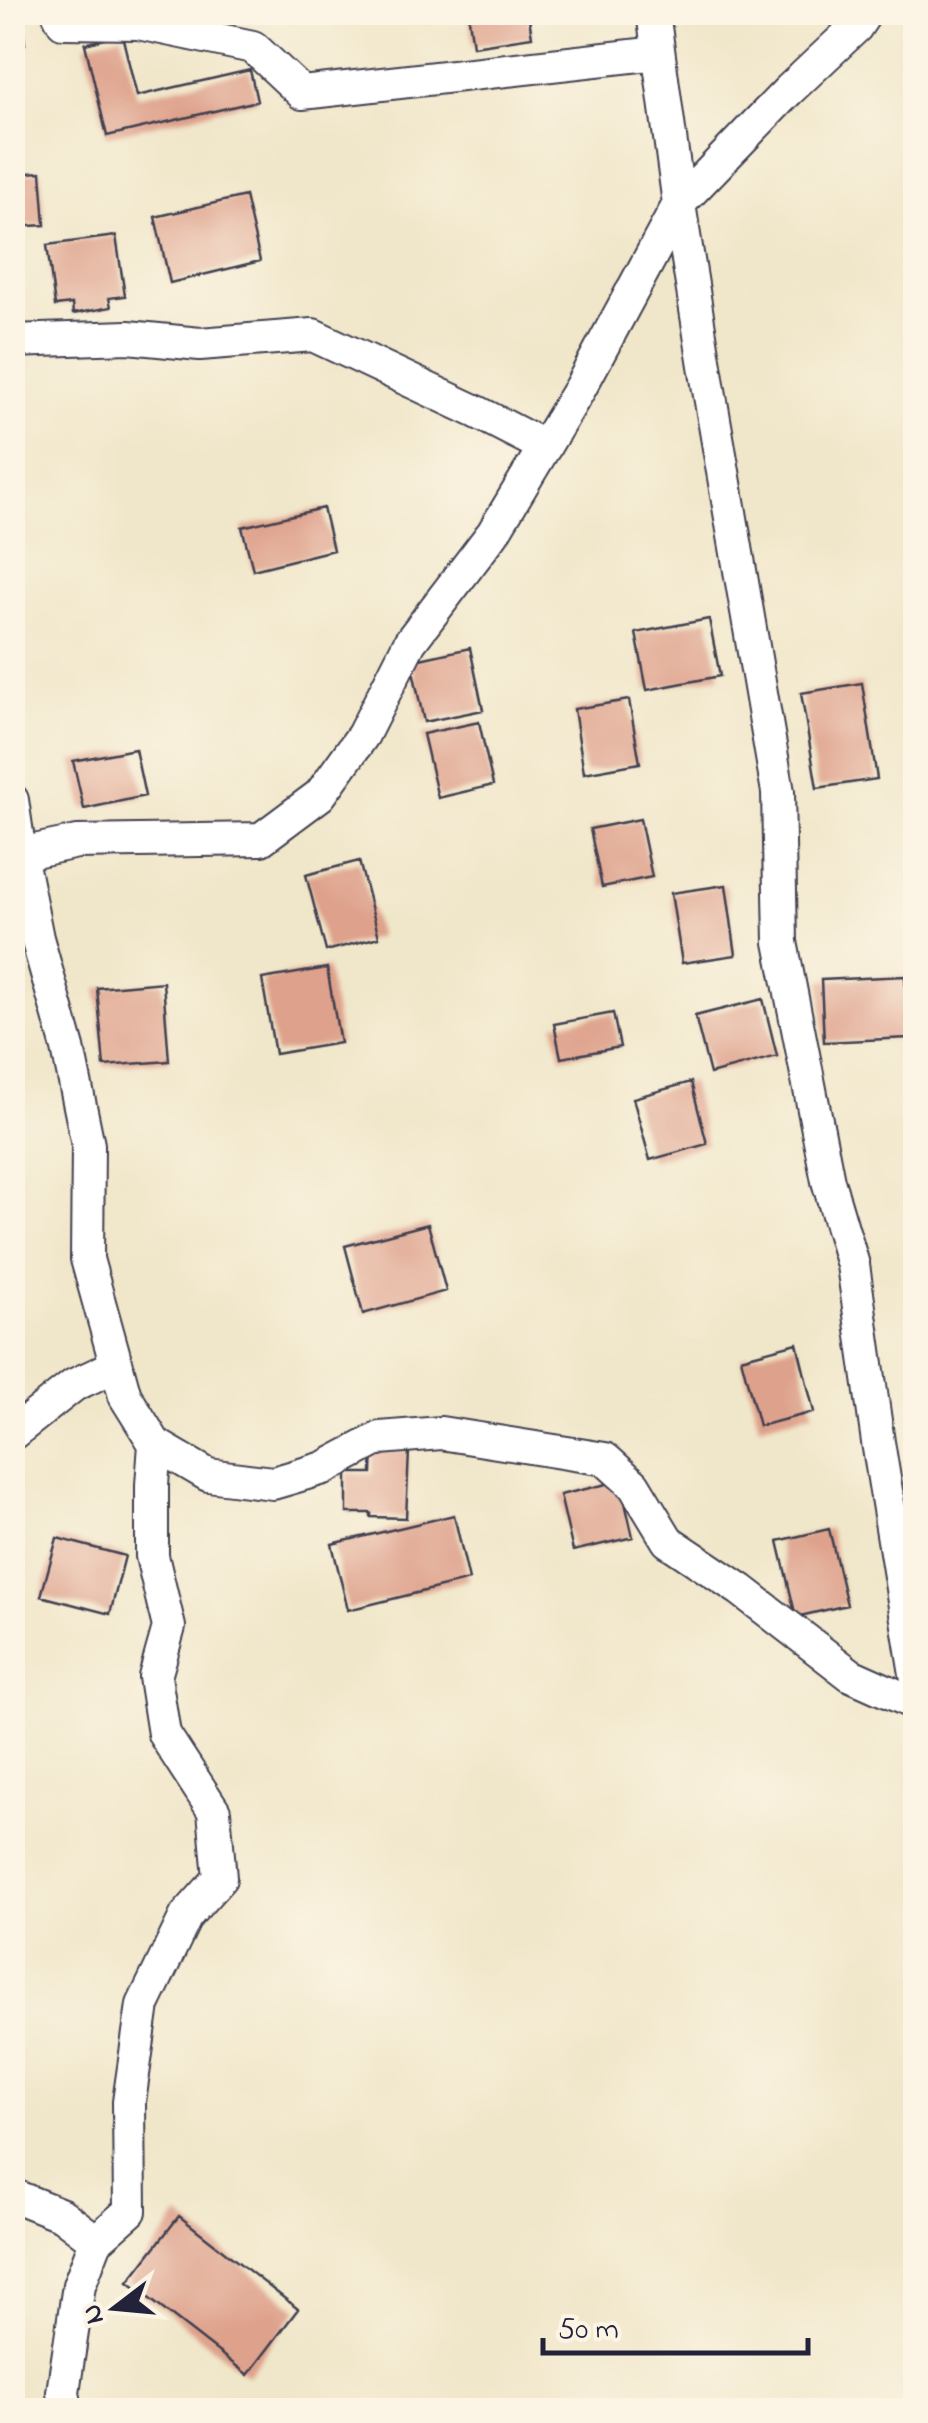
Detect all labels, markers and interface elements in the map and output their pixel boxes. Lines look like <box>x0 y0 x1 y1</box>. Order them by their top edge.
north arrow <box>65 2258 165 2358</box>
scale bar <box>543 2293 808 2355</box>
text: N <box>72 2299 117 2329</box>
text: 50 m <box>558 2309 619 2353</box>

